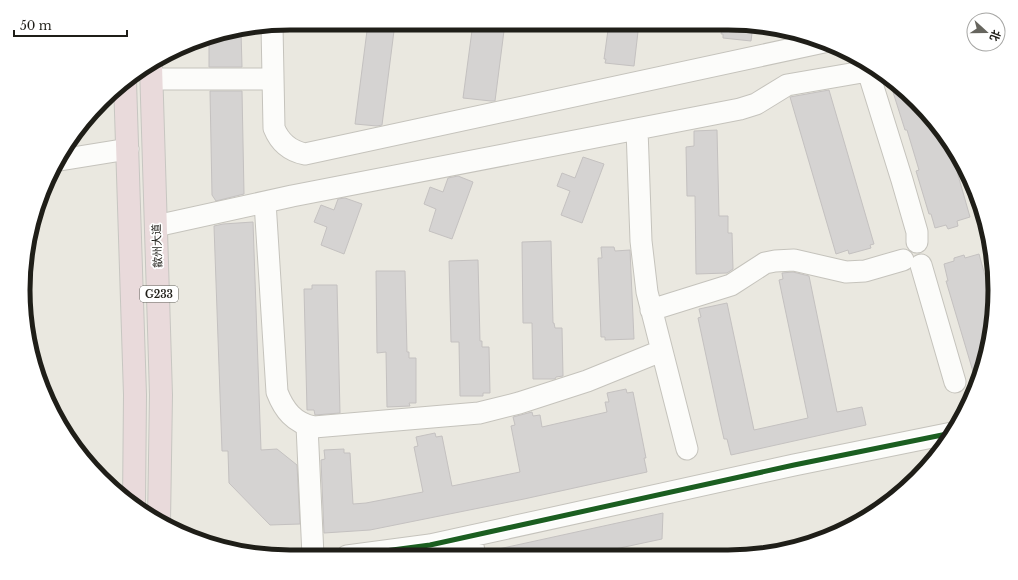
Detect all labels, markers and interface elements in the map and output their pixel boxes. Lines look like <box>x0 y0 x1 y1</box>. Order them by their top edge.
scale bar <box>14 12 127 38</box>
north arrow <box>966 12 1006 52</box>
text: 50 m <box>20 18 52 33</box>
text: 北 <box>987 28 1004 43</box>
street label: 歙州大道 <box>149 224 165 268</box>
road number: G233 <box>140 286 178 302</box>

